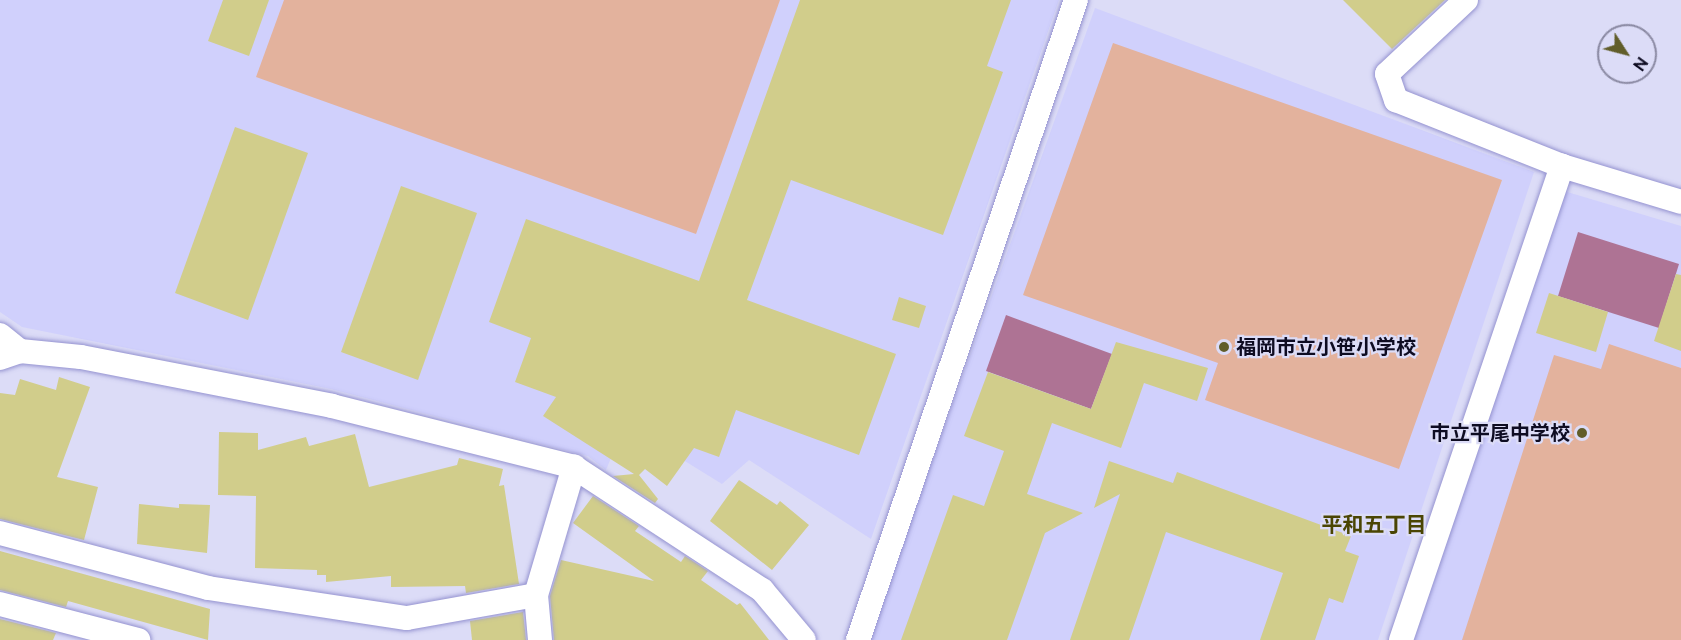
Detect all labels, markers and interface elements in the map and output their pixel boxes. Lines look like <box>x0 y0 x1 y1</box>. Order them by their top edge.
north arrow <box>1597 24 1657 84</box>
text: N <box>1629 53 1652 74</box>
place label: 福岡市立小笹小学校 <box>1236 335 1416 359</box>
marker: 福岡市立小笹小学校 <box>1217 340 1231 354</box>
place label: 市立平尾中学校 <box>1430 421 1570 445</box>
marker: 市立平尾中学校 <box>1575 426 1589 440</box>
district label: 平和五丁目 <box>1322 512 1426 538</box>

